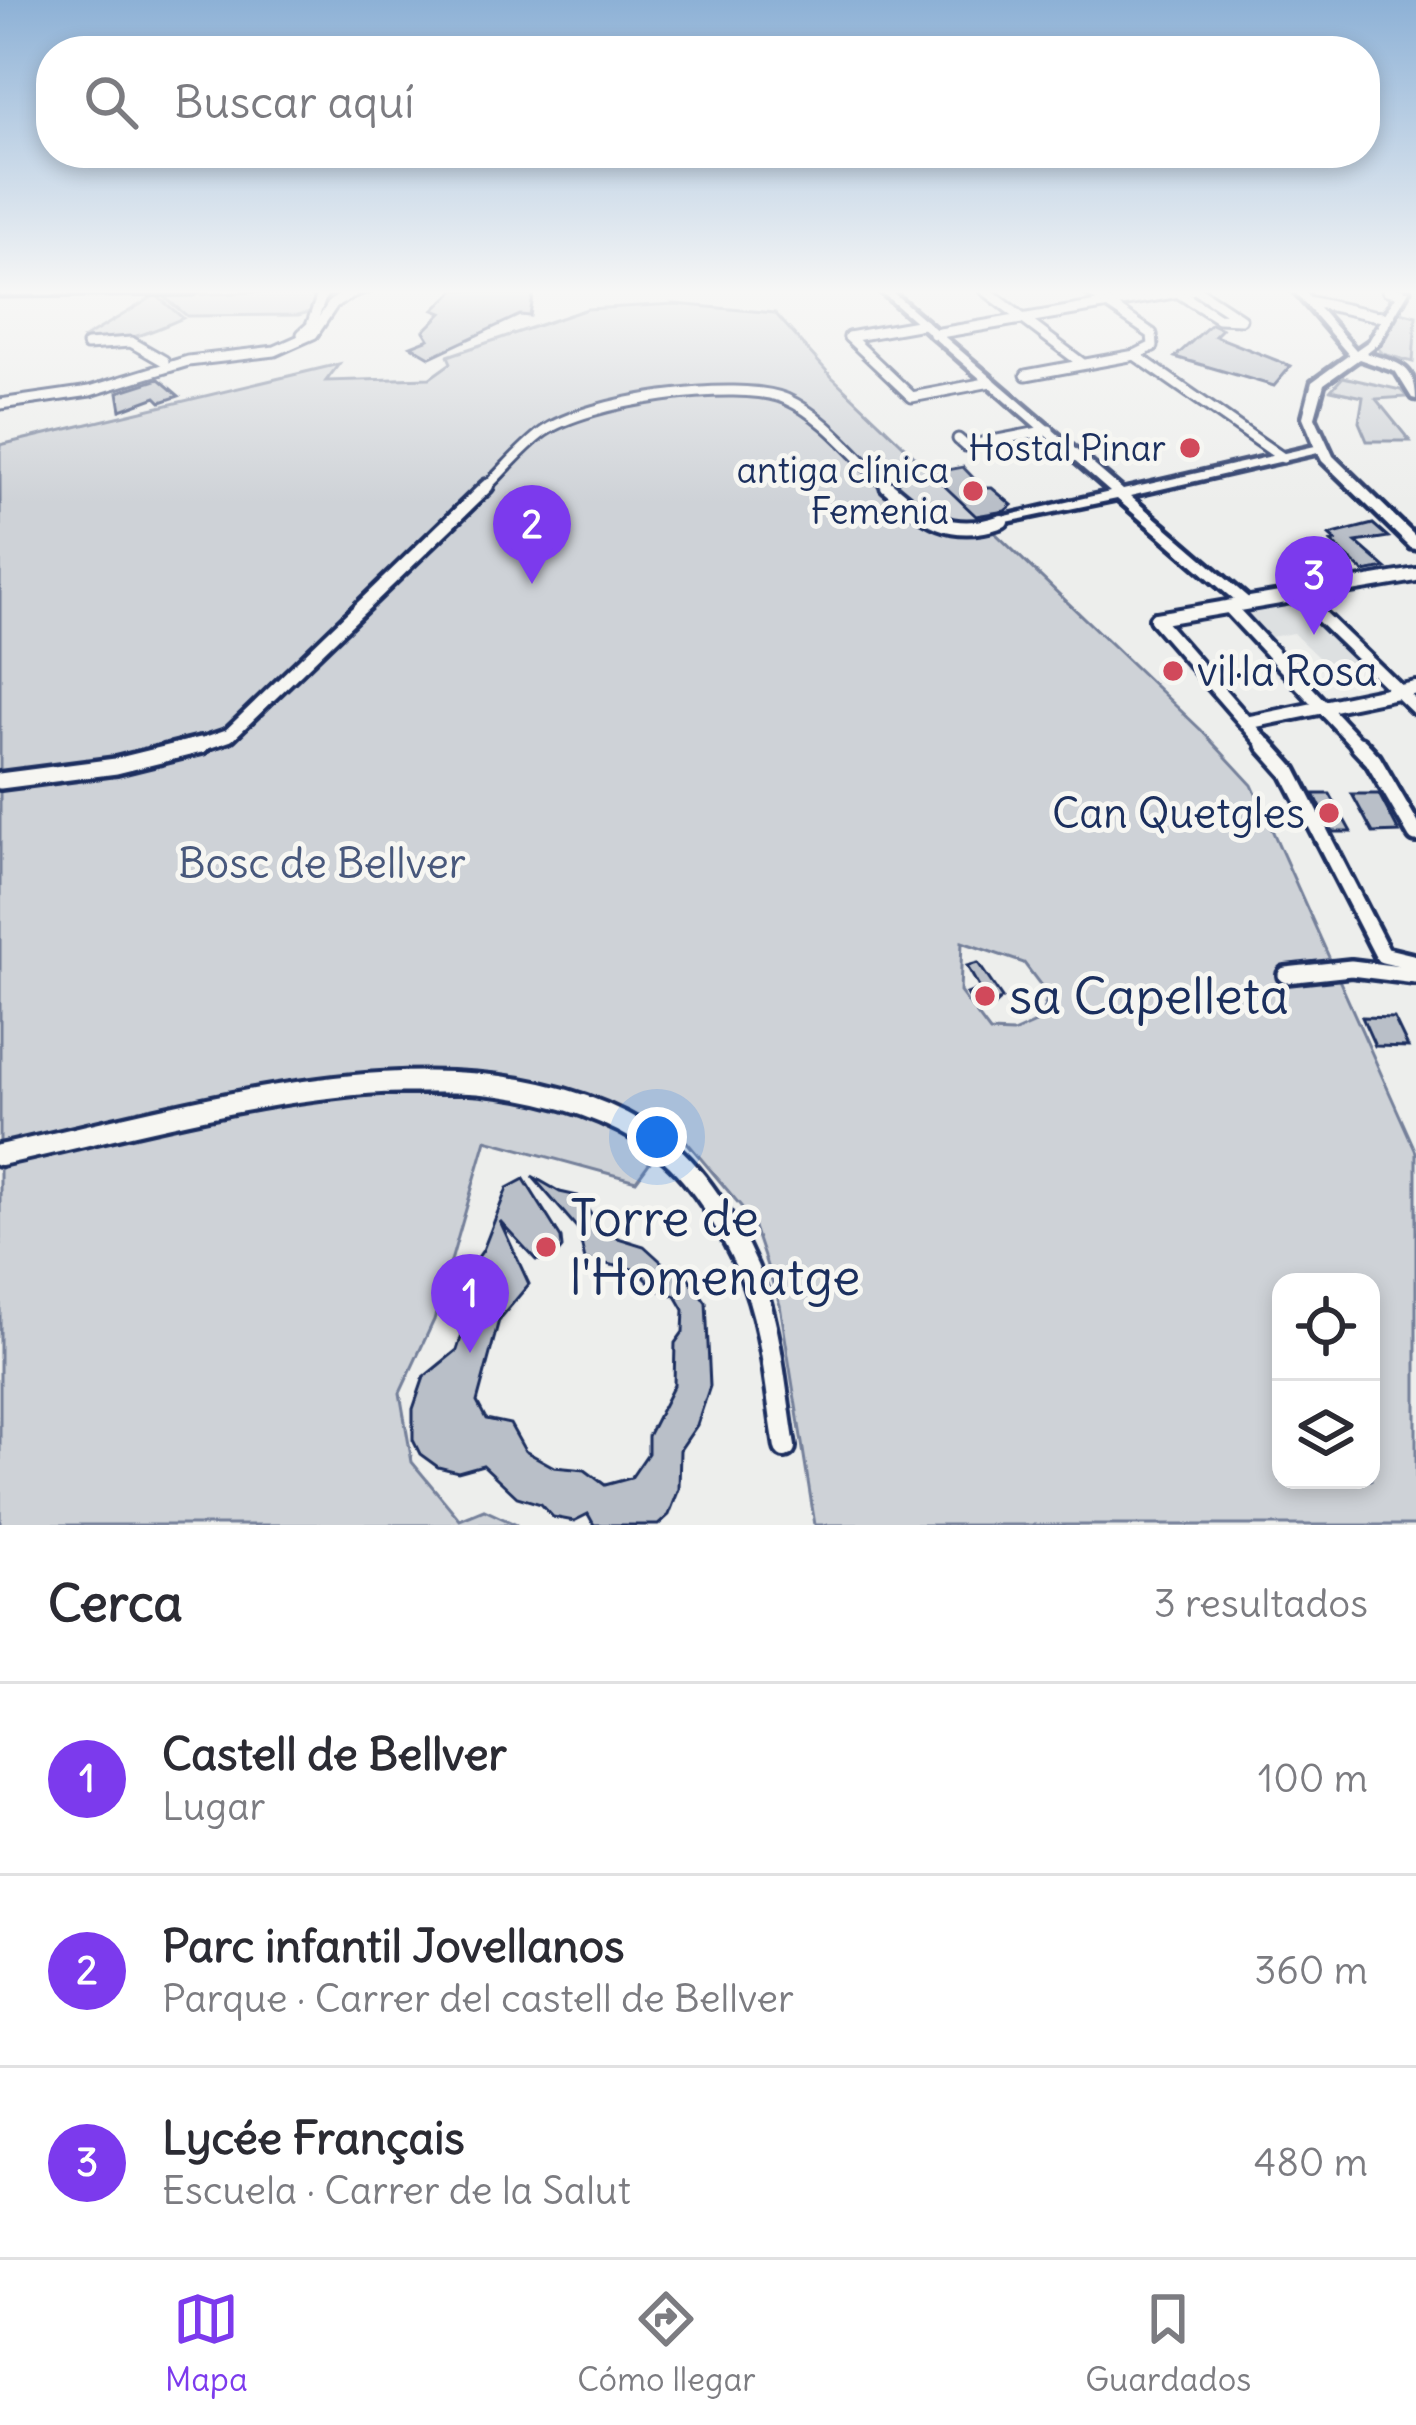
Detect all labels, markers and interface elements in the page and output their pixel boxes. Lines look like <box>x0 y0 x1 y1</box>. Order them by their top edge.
search box <box>36 36 1380 168</box>
icon: search <box>78 69 144 135</box>
text: Buscar aquí <box>174 74 414 130</box>
place label: Hostal Pinar <box>968 426 1166 471</box>
marker: Hostal Pinar <box>1177 435 1203 461</box>
place label: antiga clínica Femenia <box>737 448 949 534</box>
marker: antiga clínica Femenia <box>960 478 986 504</box>
pin: 2 <box>493 485 571 584</box>
pin: 3 <box>1275 536 1353 635</box>
place label: vil·la Rosa <box>1197 645 1378 697</box>
marker: vil·la Rosa <box>1160 658 1186 684</box>
place label: Can Quetgles <box>1052 787 1305 839</box>
marker: Can Quetgles <box>1316 800 1342 826</box>
park label: Bosc de Bellver <box>178 837 466 889</box>
place label: sa Capelleta <box>1009 964 1289 1028</box>
marker: sa Capelleta <box>972 983 998 1009</box>
your location <box>627 1107 687 1167</box>
place label: Torre de l'Homenatge <box>570 1186 860 1309</box>
marker: Torre de l'Homenatge <box>533 1234 559 1260</box>
pin: 1 <box>431 1254 509 1353</box>
map controls <box>1272 1273 1380 1489</box>
button: locate <box>1272 1273 1380 1381</box>
button: layers <box>1272 1381 1380 1489</box>
text: Cerca <box>48 1571 183 1635</box>
text: 3 resultados <box>1154 1579 1368 1628</box>
text: Castell de Bellver <box>162 1726 507 1782</box>
text: 1 <box>79 1754 95 1803</box>
text: 100 m <box>1258 1754 1368 1803</box>
text: Lugar <box>162 1782 265 1831</box>
text: Parc infantil Jovellanos <box>162 1918 624 1974</box>
text: 2 <box>76 1946 98 1995</box>
text: 360 m <box>1254 1946 1368 1995</box>
text: Parque · Carrer del castell de Bellver <box>162 1974 794 2023</box>
text: Lycée Français <box>162 2110 465 2166</box>
text: 3 <box>76 2138 98 2187</box>
text: 480 m <box>1254 2138 1368 2187</box>
text: Escuela · Carrer de la Salut <box>162 2166 631 2215</box>
tab: Mapa <box>165 2286 248 2400</box>
tab: Cómo llegar <box>577 2286 756 2400</box>
tab: Guardados <box>1085 2286 1251 2400</box>

